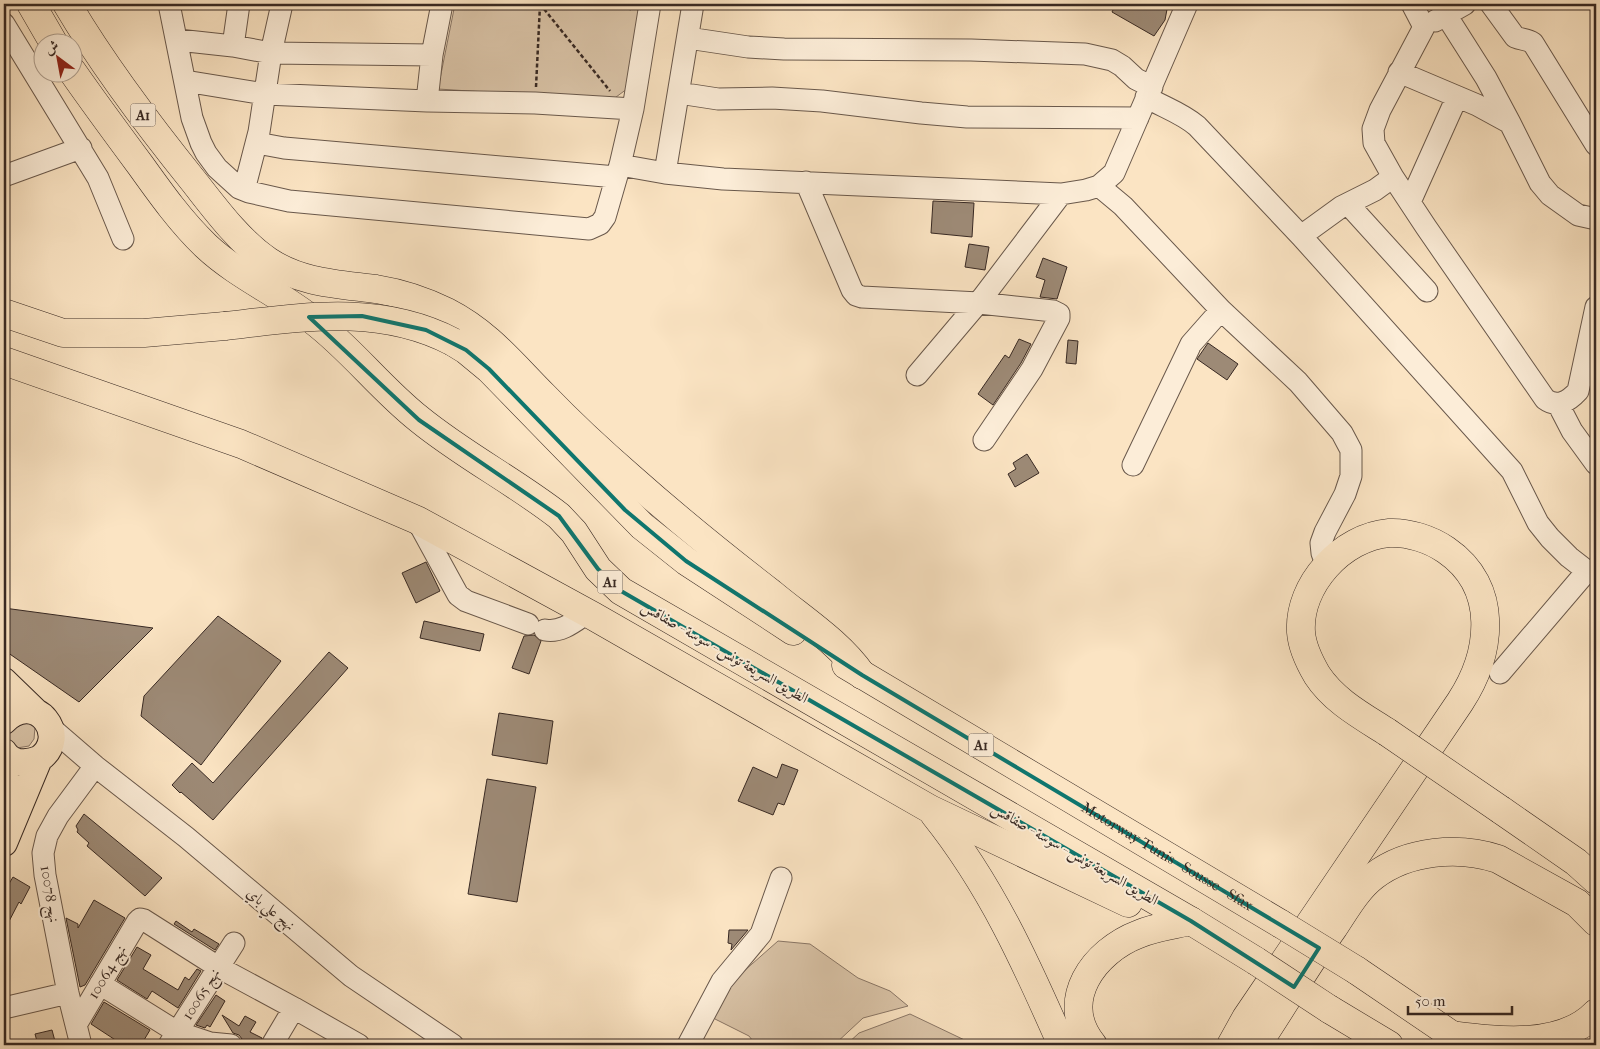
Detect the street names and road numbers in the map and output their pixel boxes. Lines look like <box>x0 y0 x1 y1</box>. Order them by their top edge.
road number: A1 <box>130 104 156 126</box>
road number: A1 <box>598 570 622 594</box>
street label: الطريق السريعة تونس - سوسة - صفاقس <box>638 597 812 708</box>
road number: A1 <box>968 734 994 756</box>
street label: Motorway Tunis - Sousse - Sfax <box>1078 798 1257 914</box>
street label: الطريق السريعة تونس - سوسة - صفاقس <box>988 799 1162 910</box>
street label: نهج 10078 <box>32 864 63 925</box>
street label: نهج علي باي <box>240 884 299 938</box>
street label: نهج 10064 <box>84 942 134 1005</box>
street label: نهج 10065 <box>178 965 228 1026</box>

